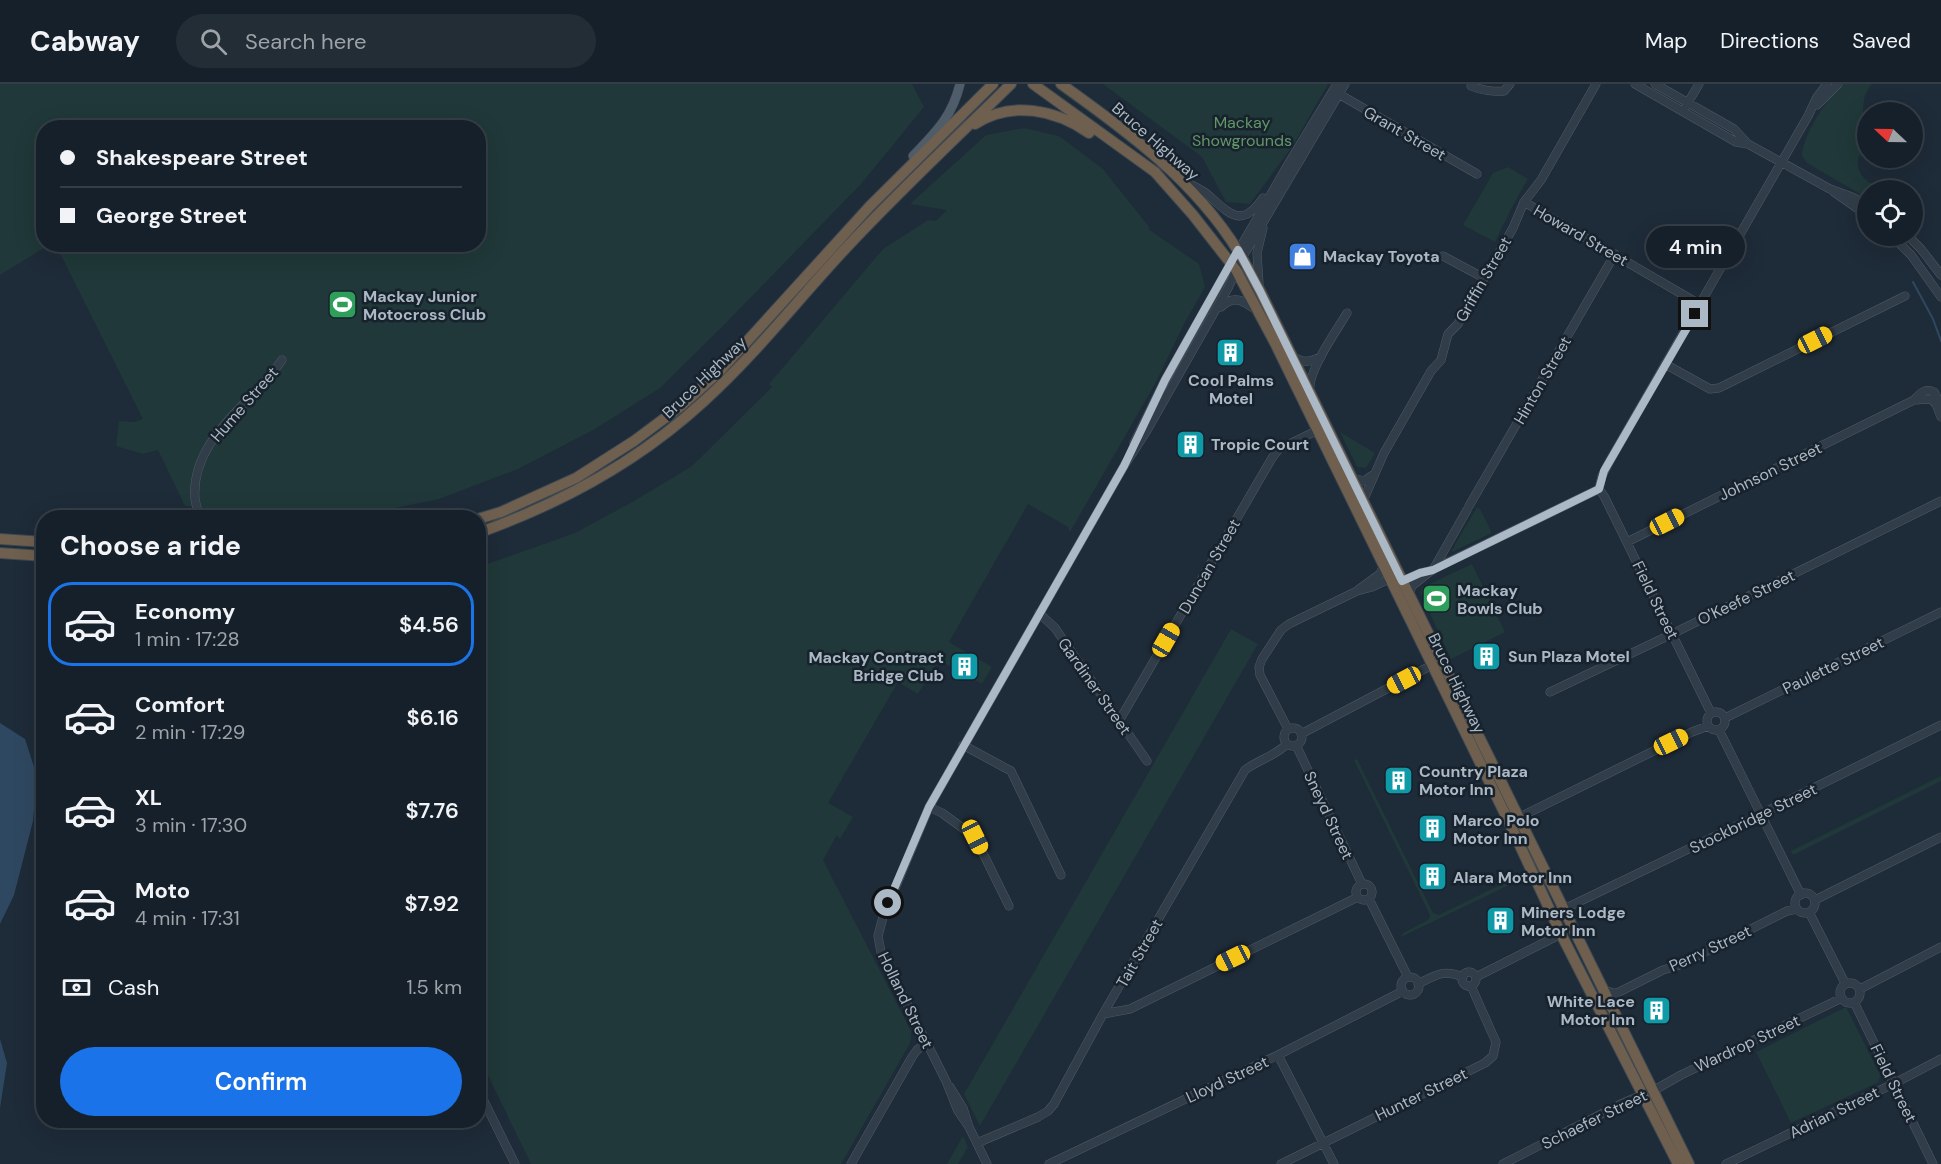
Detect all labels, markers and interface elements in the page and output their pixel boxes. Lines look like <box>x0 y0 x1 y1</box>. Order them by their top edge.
search box <box>176 14 596 68</box>
text: Cabway <box>30 23 140 60</box>
icon: search <box>197 25 230 58</box>
text: Search here <box>245 27 366 56</box>
text: Map <box>1645 27 1687 55</box>
text: Directions <box>1720 27 1819 55</box>
text: Saved <box>1852 27 1911 55</box>
street label: Bruce Highway <box>1108 98 1204 185</box>
street label: Grant Street <box>1360 101 1450 165</box>
north arrow <box>1857 102 1923 168</box>
map controls <box>1857 102 1923 246</box>
park label: Mackay Showgrounds <box>1192 112 1292 151</box>
text: Shakespeare Street <box>96 143 308 172</box>
button: locate <box>1857 180 1923 246</box>
street label: Howard Street <box>1530 200 1632 271</box>
text: George Street <box>96 201 247 230</box>
callout: 4 min <box>1646 227 1744 269</box>
street label: Griffin Street <box>1451 233 1516 326</box>
text: 4 min <box>1669 234 1722 260</box>
shop icon: Mackay Toyota <box>1286 240 1318 272</box>
place label: Mackay Toyota <box>1323 246 1440 267</box>
place label: Mackay Junior Motocross Club <box>363 286 486 325</box>
sports icon: Mackay Junior Motocross Club <box>326 289 358 321</box>
route end <box>1681 300 1708 327</box>
car <box>1795 324 1835 356</box>
street label: Bruce Highway <box>658 332 751 423</box>
street label: Hinton Street <box>1509 332 1576 428</box>
building icon: Cool Palms Motel <box>1215 336 1247 368</box>
street label: Hume Street <box>206 362 283 446</box>
place label: Cool Palms Motel <box>1188 370 1274 409</box>
building icon: Tropic Court <box>1174 428 1206 460</box>
place label: Tropic Court <box>1211 434 1309 455</box>
street label: Johnson Street <box>1715 437 1825 505</box>
car <box>1647 506 1687 538</box>
street label: Duncan Street <box>1174 515 1245 617</box>
text: Choose a ride <box>60 528 241 563</box>
street label: Field Street <box>1628 558 1684 643</box>
street label: O'Keefe Street <box>1694 565 1798 630</box>
place label: Mackay Bowls Club <box>1457 580 1543 619</box>
sports icon: Mackay Bowls Club <box>1420 583 1452 615</box>
icon: car <box>63 597 117 651</box>
text: Economy <box>135 597 235 626</box>
text: $4.56 <box>399 610 459 639</box>
car <box>1149 620 1183 660</box>
text: 1 min · 17:28 <box>135 626 240 652</box>
street label: Bruce Highway <box>1423 629 1490 737</box>
street label: Paulette Street <box>1779 632 1887 699</box>
street label: Gardiner Street <box>1053 634 1136 739</box>
building icon: Sun Plaza Motel <box>1471 640 1503 672</box>
place label: Sun Plaza Motel <box>1508 646 1630 667</box>
place label: Mackay Contract Bridge Club <box>808 647 944 686</box>
building icon: Mackay Contract Bridge Club <box>949 650 981 682</box>
car <box>1384 664 1424 696</box>
icon: car <box>63 690 117 744</box>
text: Comfort <box>135 690 225 719</box>
text: $6.16 <box>407 703 459 732</box>
text: 2 min · 17:29 <box>135 719 245 745</box>
car <box>1651 726 1691 758</box>
place label: Country Plaza Motor Inn <box>1419 761 1528 800</box>
building icon: Country Plaza Motor Inn <box>1382 764 1414 796</box>
street label: Sneyd Street <box>1299 768 1358 863</box>
street label: Stockbridge Street <box>1686 779 1820 858</box>
icon: car <box>63 783 117 837</box>
text: XL <box>135 783 162 812</box>
text: $7.76 <box>405 796 459 825</box>
place label: Marco Polo Motor Inn <box>1453 810 1539 849</box>
text: 3 min · 17:30 <box>135 812 247 838</box>
building icon: Marco Polo Motor Inn <box>1416 813 1448 845</box>
car <box>959 817 991 857</box>
building icon: Alara Motor Inn <box>1416 861 1448 893</box>
place label: Alara Motor Inn <box>1453 867 1572 888</box>
icon: car <box>63 876 117 930</box>
text: Moto <box>135 876 190 905</box>
text: $7.92 <box>404 889 459 918</box>
route start <box>874 889 901 916</box>
place label: Miners Lodge Motor Inn <box>1521 902 1626 941</box>
text: 4 min · 17:31 <box>135 905 240 931</box>
building icon: Miners Lodge Motor Inn <box>1484 905 1516 937</box>
street label: Tait Street <box>1111 915 1168 992</box>
street label: Perry Street <box>1666 920 1755 977</box>
car <box>1213 942 1253 974</box>
street label: Holland Street <box>873 948 938 1052</box>
icon: cash <box>60 971 93 1004</box>
text: Cash <box>108 973 159 1002</box>
text: 1.5 km <box>406 974 462 1000</box>
place label: White Lace Motor Inn <box>1547 991 1635 1030</box>
building icon: White Lace Motor Inn <box>1640 994 1672 1026</box>
street label: Wardrop Street <box>1691 1010 1803 1077</box>
street label: Field Street <box>1866 1041 1922 1126</box>
button: Confirm <box>60 1047 462 1116</box>
street label: Lloyd Street <box>1183 1051 1272 1108</box>
street label: Hunter Street <box>1372 1063 1471 1126</box>
street label: Adrian Street <box>1786 1082 1883 1143</box>
street label: Schaefer Street <box>1538 1085 1651 1154</box>

